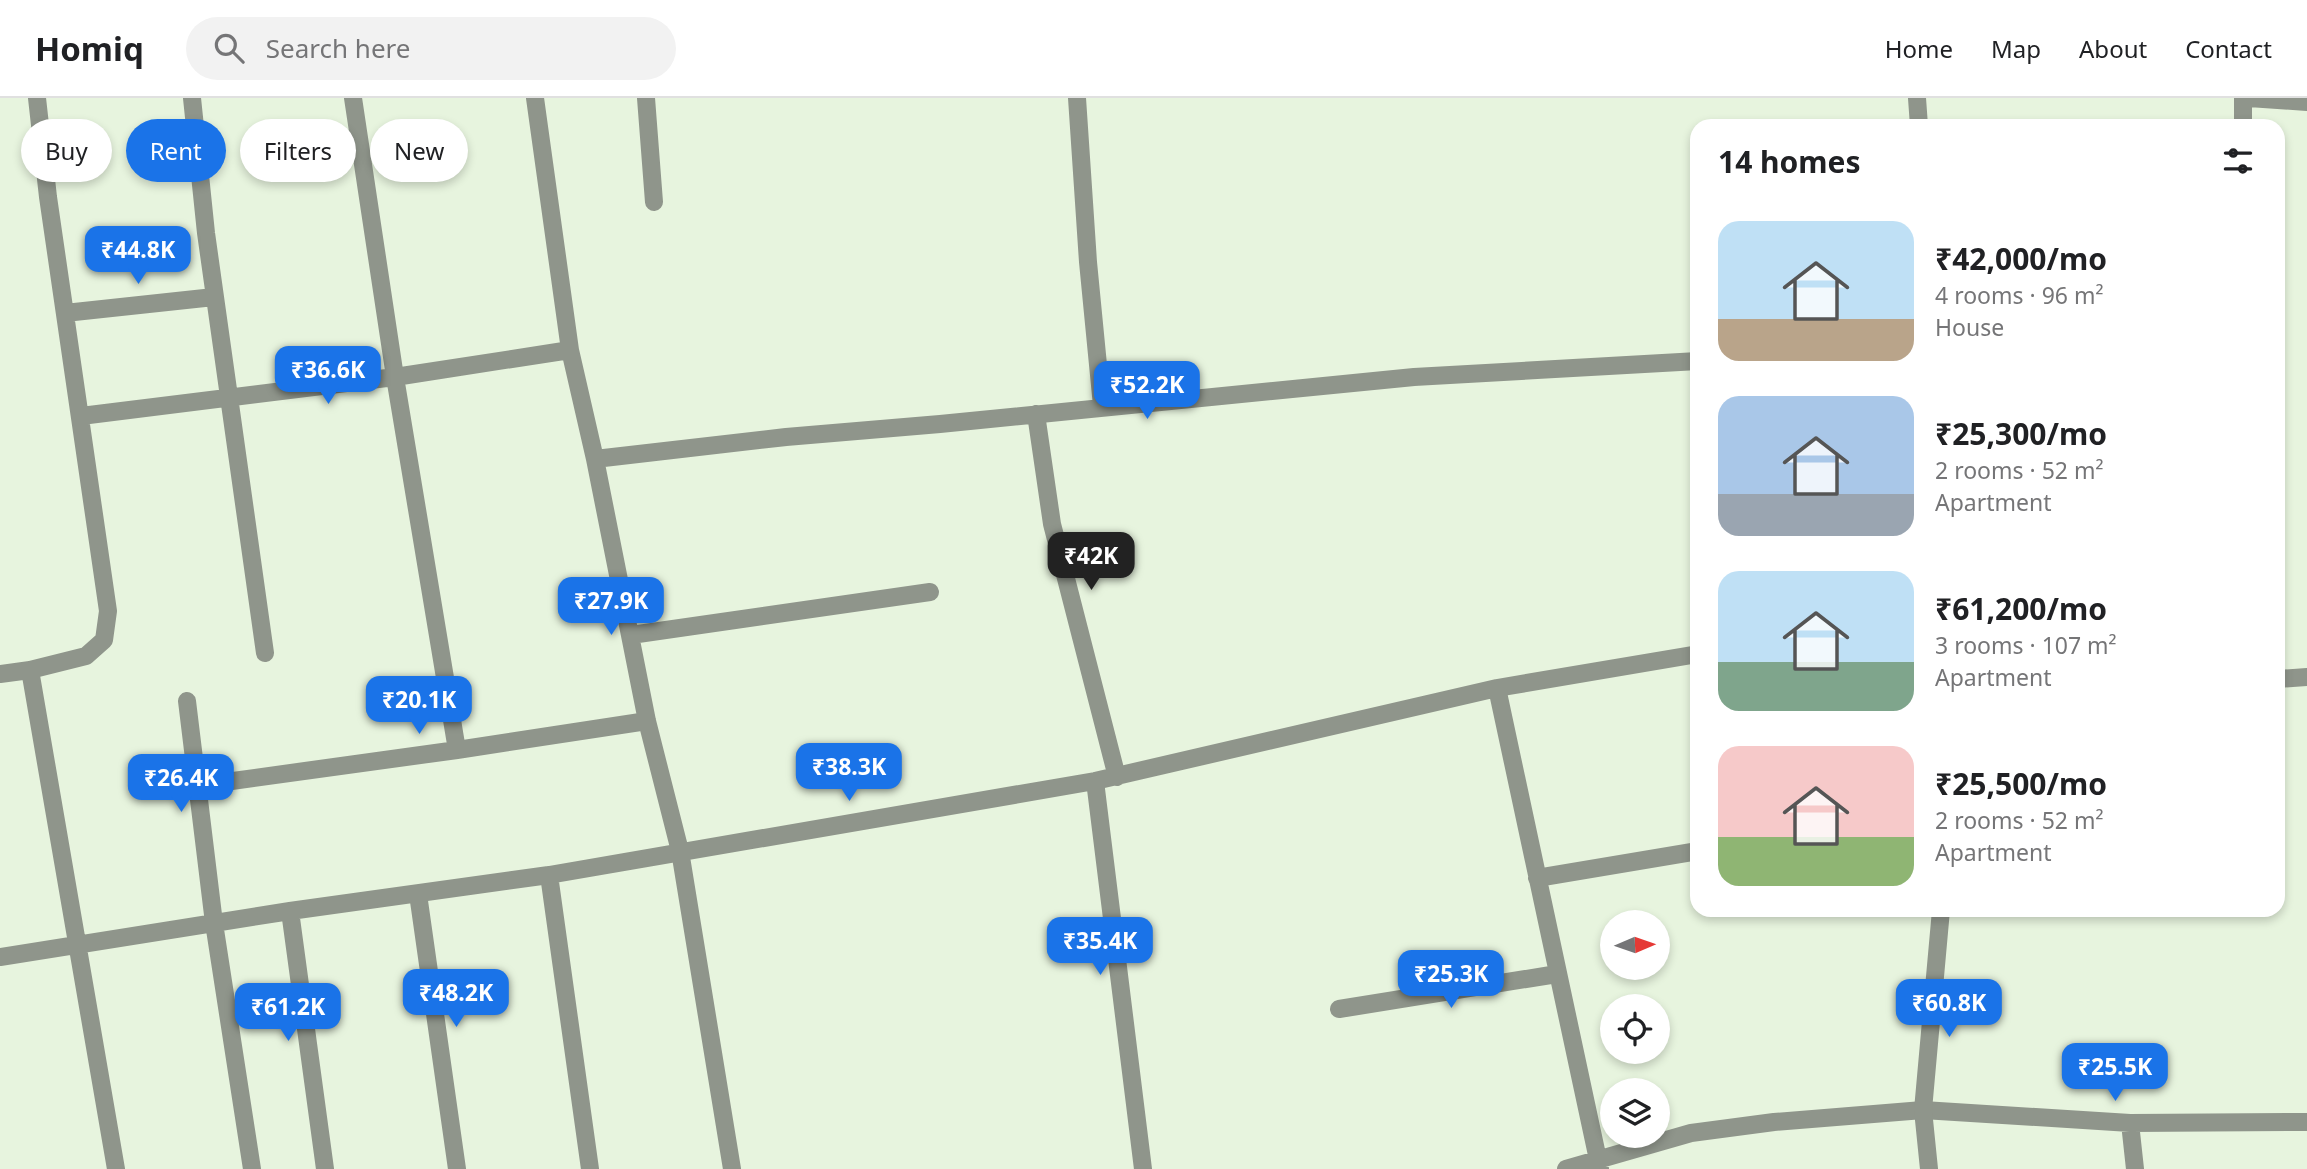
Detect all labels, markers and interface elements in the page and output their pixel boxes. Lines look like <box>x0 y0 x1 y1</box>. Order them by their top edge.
search box <box>186 17 676 80</box>
text: Homiq <box>35 26 144 71</box>
icon: search <box>210 29 248 67</box>
text: Search here <box>266 30 410 66</box>
text: Home <box>1885 32 1953 65</box>
text: Map <box>1991 32 2041 65</box>
text: About <box>2079 32 2147 65</box>
text: Contact <box>2185 32 2272 65</box>
chip: Buy <box>21 119 112 182</box>
chip: Rent <box>126 119 226 182</box>
chip: Filters <box>240 119 356 182</box>
chip: New <box>370 119 468 182</box>
text: 14 homes <box>1718 141 1861 182</box>
icon: filters <box>2219 142 2257 180</box>
pin: ₹44.8K <box>81 226 195 286</box>
text: ₹44.8K <box>101 233 175 265</box>
text: ₹42,000/mo <box>1935 238 2107 279</box>
icon: home <box>1774 249 1858 333</box>
text: 4 rooms · 96 m² <box>1935 279 2104 311</box>
text: House <box>1935 311 2004 343</box>
pin: ₹36.6K <box>271 346 385 406</box>
text: ₹36.6K <box>291 353 365 385</box>
pin: ₹52.2K <box>1090 362 1204 421</box>
text: ₹52.2K <box>1110 368 1184 400</box>
text: ₹25,300/mo <box>1935 413 2107 454</box>
icon: home <box>1774 424 1858 508</box>
text: 2 rooms · 52 m² <box>1935 454 2104 486</box>
text: Apartment <box>1935 486 2052 518</box>
pin: ₹42K <box>1050 532 1132 592</box>
text: ₹42K <box>1064 539 1118 571</box>
pin: ₹27.9K <box>554 578 668 637</box>
text: ₹27.9K <box>574 584 648 616</box>
text: ₹61,200/mo <box>1935 588 2107 629</box>
icon: home <box>1774 599 1858 683</box>
text: 3 rooms · 107 m² <box>1935 629 2117 661</box>
text: Apartment <box>1935 661 2052 693</box>
pin: ₹20.1K <box>362 676 476 736</box>
text: ₹20.1K <box>382 683 456 715</box>
pin: ₹38.3K <box>792 744 906 803</box>
text: ₹38.3K <box>812 750 886 782</box>
pin: ₹26.4K <box>124 754 238 814</box>
text: ₹26.4K <box>144 761 218 793</box>
text: ₹25,500/mo <box>1935 763 2107 804</box>
icon: home <box>1774 774 1858 858</box>
text: 2 rooms · 52 m² <box>1935 804 2104 836</box>
text: Apartment <box>1935 836 2052 868</box>
north arrow <box>1600 910 1670 980</box>
map controls <box>1600 910 1670 1148</box>
pin: ₹35.4K <box>1043 918 1157 977</box>
text: ₹35.4K <box>1063 924 1137 956</box>
pin: ₹25.3K <box>1394 950 1508 1010</box>
text: ₹25.3K <box>1414 957 1488 989</box>
pin: ₹48.2K <box>399 970 513 1029</box>
text: ₹48.2K <box>419 976 493 1008</box>
pin: ₹60.8K <box>1892 979 2006 1039</box>
pin: ₹61.2K <box>231 984 345 1043</box>
text: ₹60.8K <box>1912 986 1986 1018</box>
text: ₹61.2K <box>251 990 325 1022</box>
button: locate <box>1600 994 1670 1064</box>
pin: ₹25.5K <box>2058 1044 2172 1103</box>
text: ₹25.5K <box>2078 1050 2152 1082</box>
button: layers <box>1600 1078 1670 1148</box>

